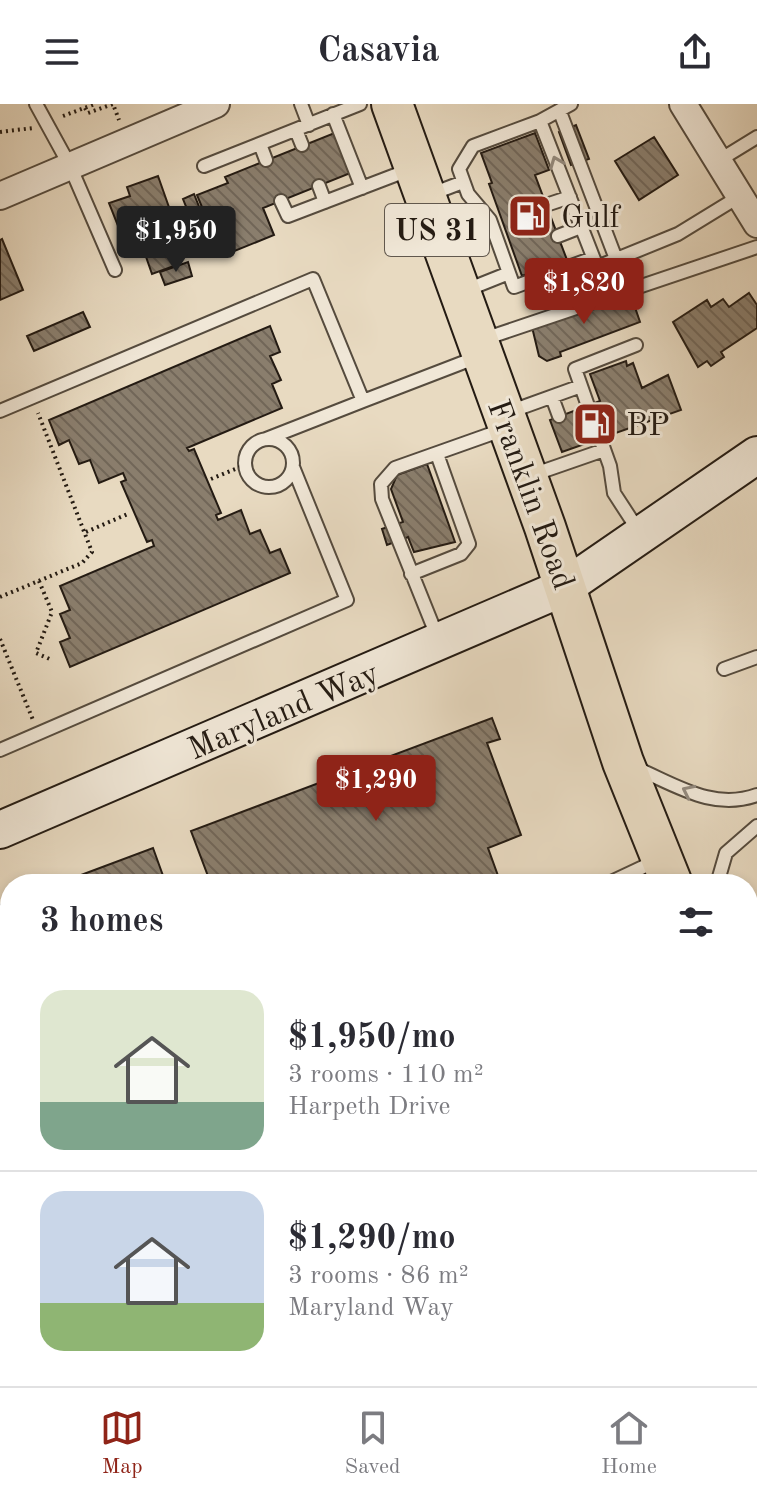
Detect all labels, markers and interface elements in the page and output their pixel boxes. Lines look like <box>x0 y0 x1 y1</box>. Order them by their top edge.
icon: menu <box>40 30 84 74</box>
icon: share <box>673 30 717 74</box>
text: Casavia <box>317 34 440 70</box>
one-way arrow <box>549 156 566 170</box>
fuel station icon: Gulf <box>506 192 554 240</box>
place label: Gulf <box>561 203 622 235</box>
road number: US 31 <box>385 204 489 256</box>
pin: $1,950 <box>111 206 241 274</box>
text: $1,950 <box>135 219 217 245</box>
pin: $1,820 <box>519 258 649 326</box>
text: $1,820 <box>543 271 625 297</box>
street label: Franklin Road <box>480 396 578 594</box>
fuel station icon: BP <box>571 400 619 448</box>
place label: BP <box>626 411 670 443</box>
street label: Maryland Way <box>184 658 384 767</box>
pin: $1,290 <box>311 755 441 823</box>
text: $1,290 <box>335 768 417 794</box>
one-way arrow <box>682 785 697 801</box>
icon: filters <box>674 900 718 944</box>
text: 3 homes <box>40 905 163 939</box>
text: $1,950/mo <box>288 1021 456 1055</box>
icon: home <box>104 1022 200 1118</box>
text: 3 rooms · 110 m² <box>288 1062 484 1088</box>
text: Harpeth Drive <box>288 1094 450 1120</box>
text: $1,290/mo <box>288 1222 456 1256</box>
icon: home <box>104 1223 200 1319</box>
text: 3 rooms · 86 m² <box>288 1263 469 1289</box>
text: Maryland Way <box>288 1295 454 1321</box>
tab: Map <box>100 1406 144 1481</box>
tab: Saved <box>345 1406 401 1481</box>
tab: Home <box>601 1406 657 1481</box>

